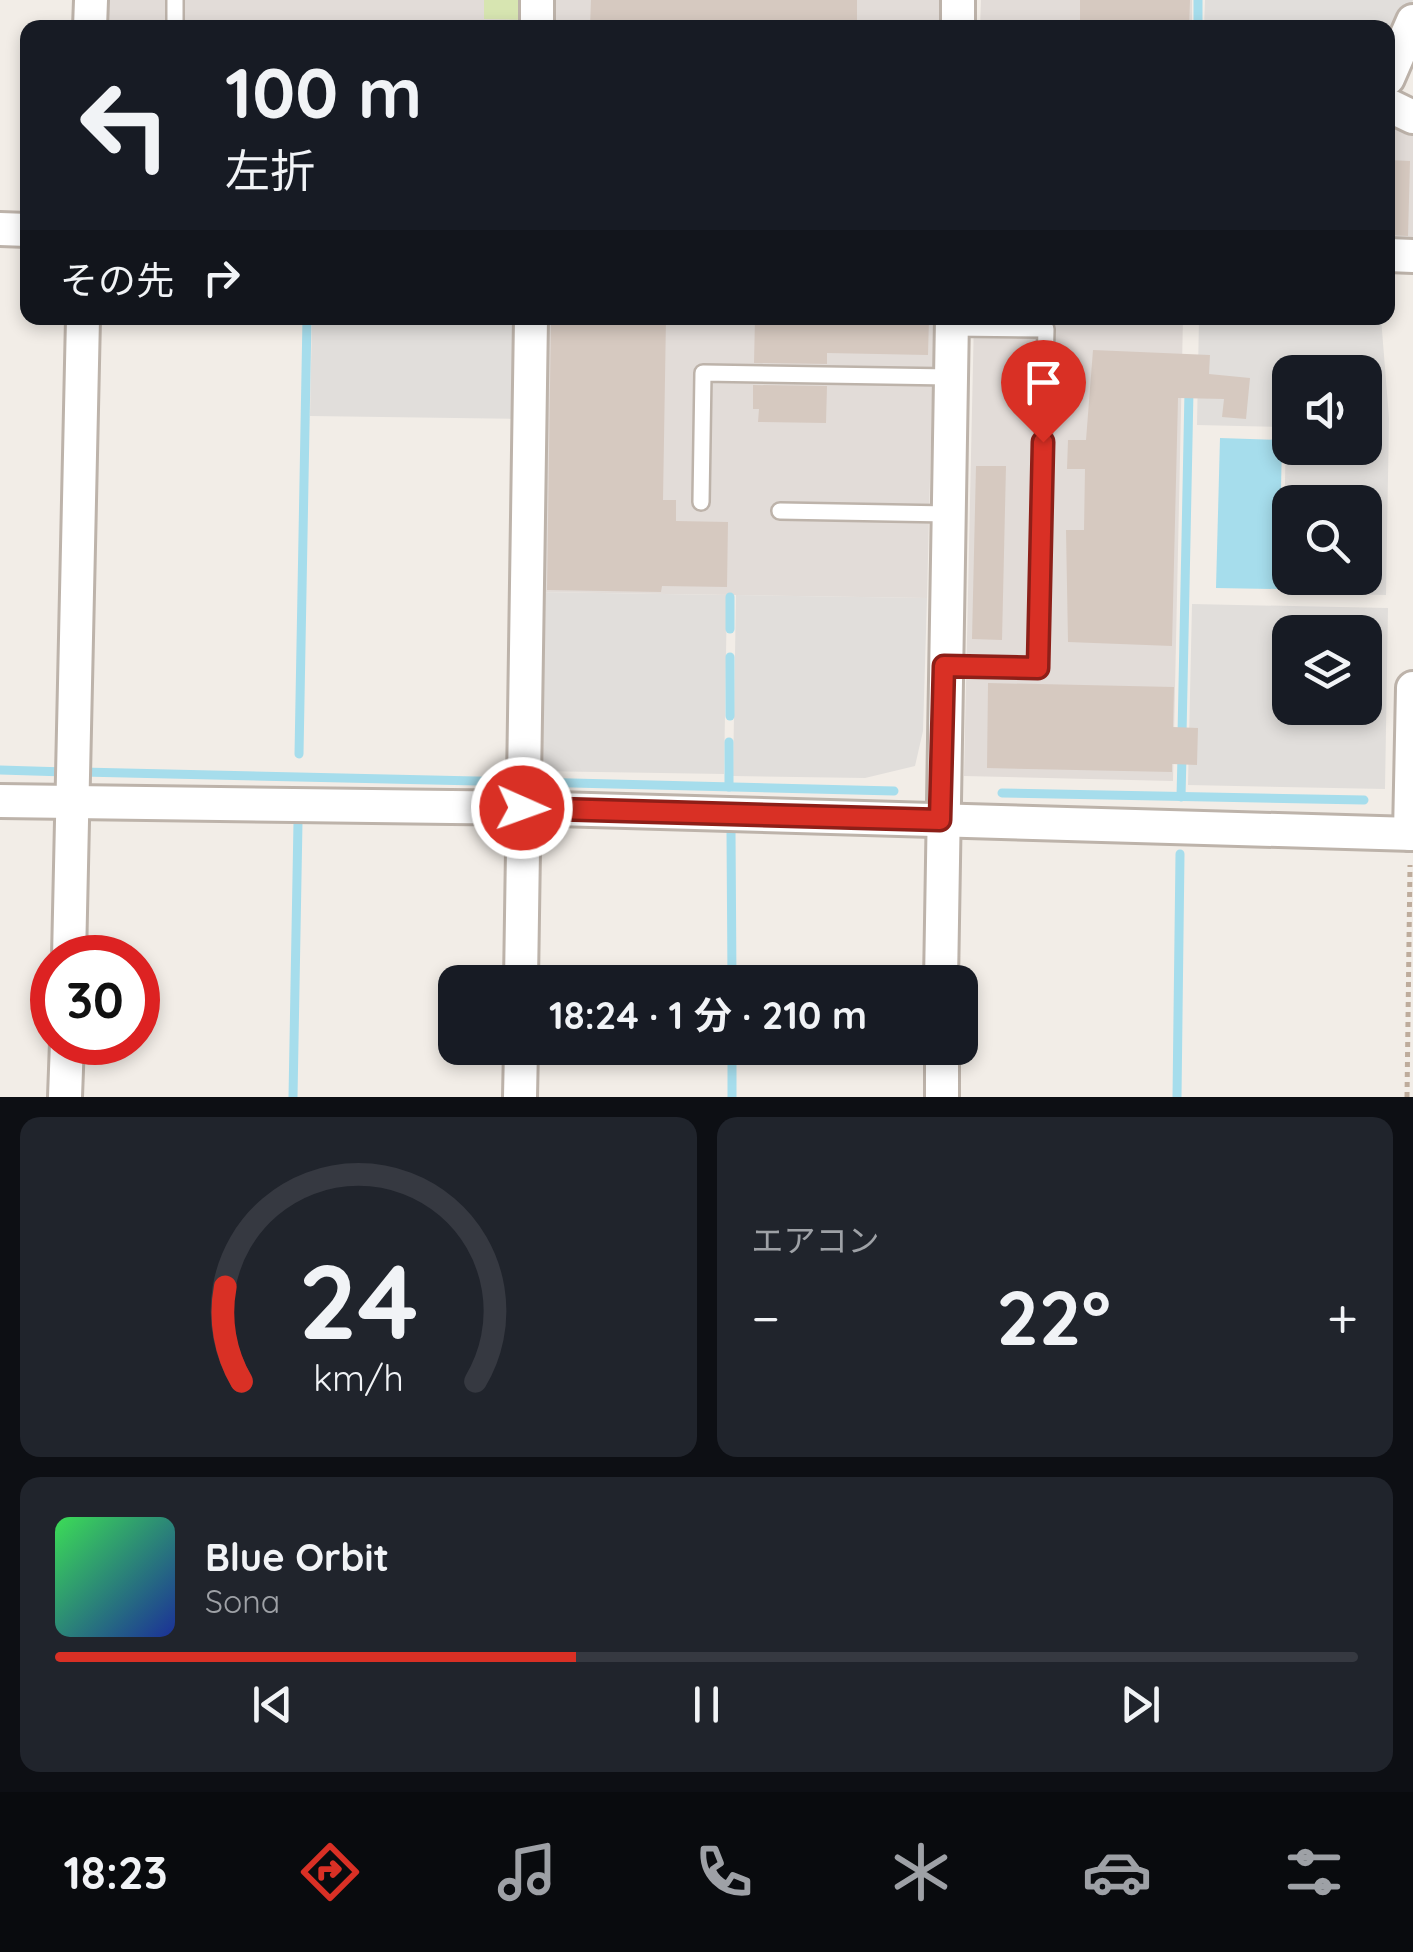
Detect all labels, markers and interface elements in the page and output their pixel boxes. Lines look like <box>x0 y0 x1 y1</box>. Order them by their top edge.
text: 100 m <box>225 48 422 136</box>
icon: left <box>60 60 190 190</box>
text: 左折 <box>225 142 315 198</box>
icon: right <box>194 250 249 305</box>
text: その先 <box>60 256 174 304</box>
pin <box>1001 340 1086 443</box>
icon: arrive <box>1016 355 1071 410</box>
map controls <box>1272 355 1382 725</box>
button: sound <box>1272 355 1382 465</box>
button: search <box>1272 485 1382 595</box>
button: layers <box>1272 615 1382 725</box>
position arrow <box>470 756 574 860</box>
speed limit sign: 30 <box>30 935 160 1065</box>
text: 18:24 · 1 分 · 210 m <box>549 991 867 1039</box>
text: エアコン <box>752 1220 880 1260</box>
text: 24 <box>298 1235 418 1365</box>
text: 22° <box>996 1270 1111 1364</box>
text: − <box>752 1283 780 1352</box>
text: + <box>1327 1283 1358 1352</box>
text: km/h <box>313 1355 404 1400</box>
text: Blue Orbit <box>205 1533 389 1581</box>
text: Sona <box>205 1581 280 1621</box>
icon: previous <box>245 1677 300 1732</box>
icon: pause <box>679 1677 734 1732</box>
icon: next <box>1113 1677 1168 1732</box>
icon: directions <box>295 1837 365 1907</box>
icon: music <box>492 1837 562 1907</box>
icon: phone <box>689 1837 759 1907</box>
icon: climate <box>886 1837 956 1907</box>
icon: car <box>1082 1837 1152 1907</box>
icon: filters <box>1279 1837 1349 1907</box>
text: 18:23 <box>63 1844 168 1900</box>

